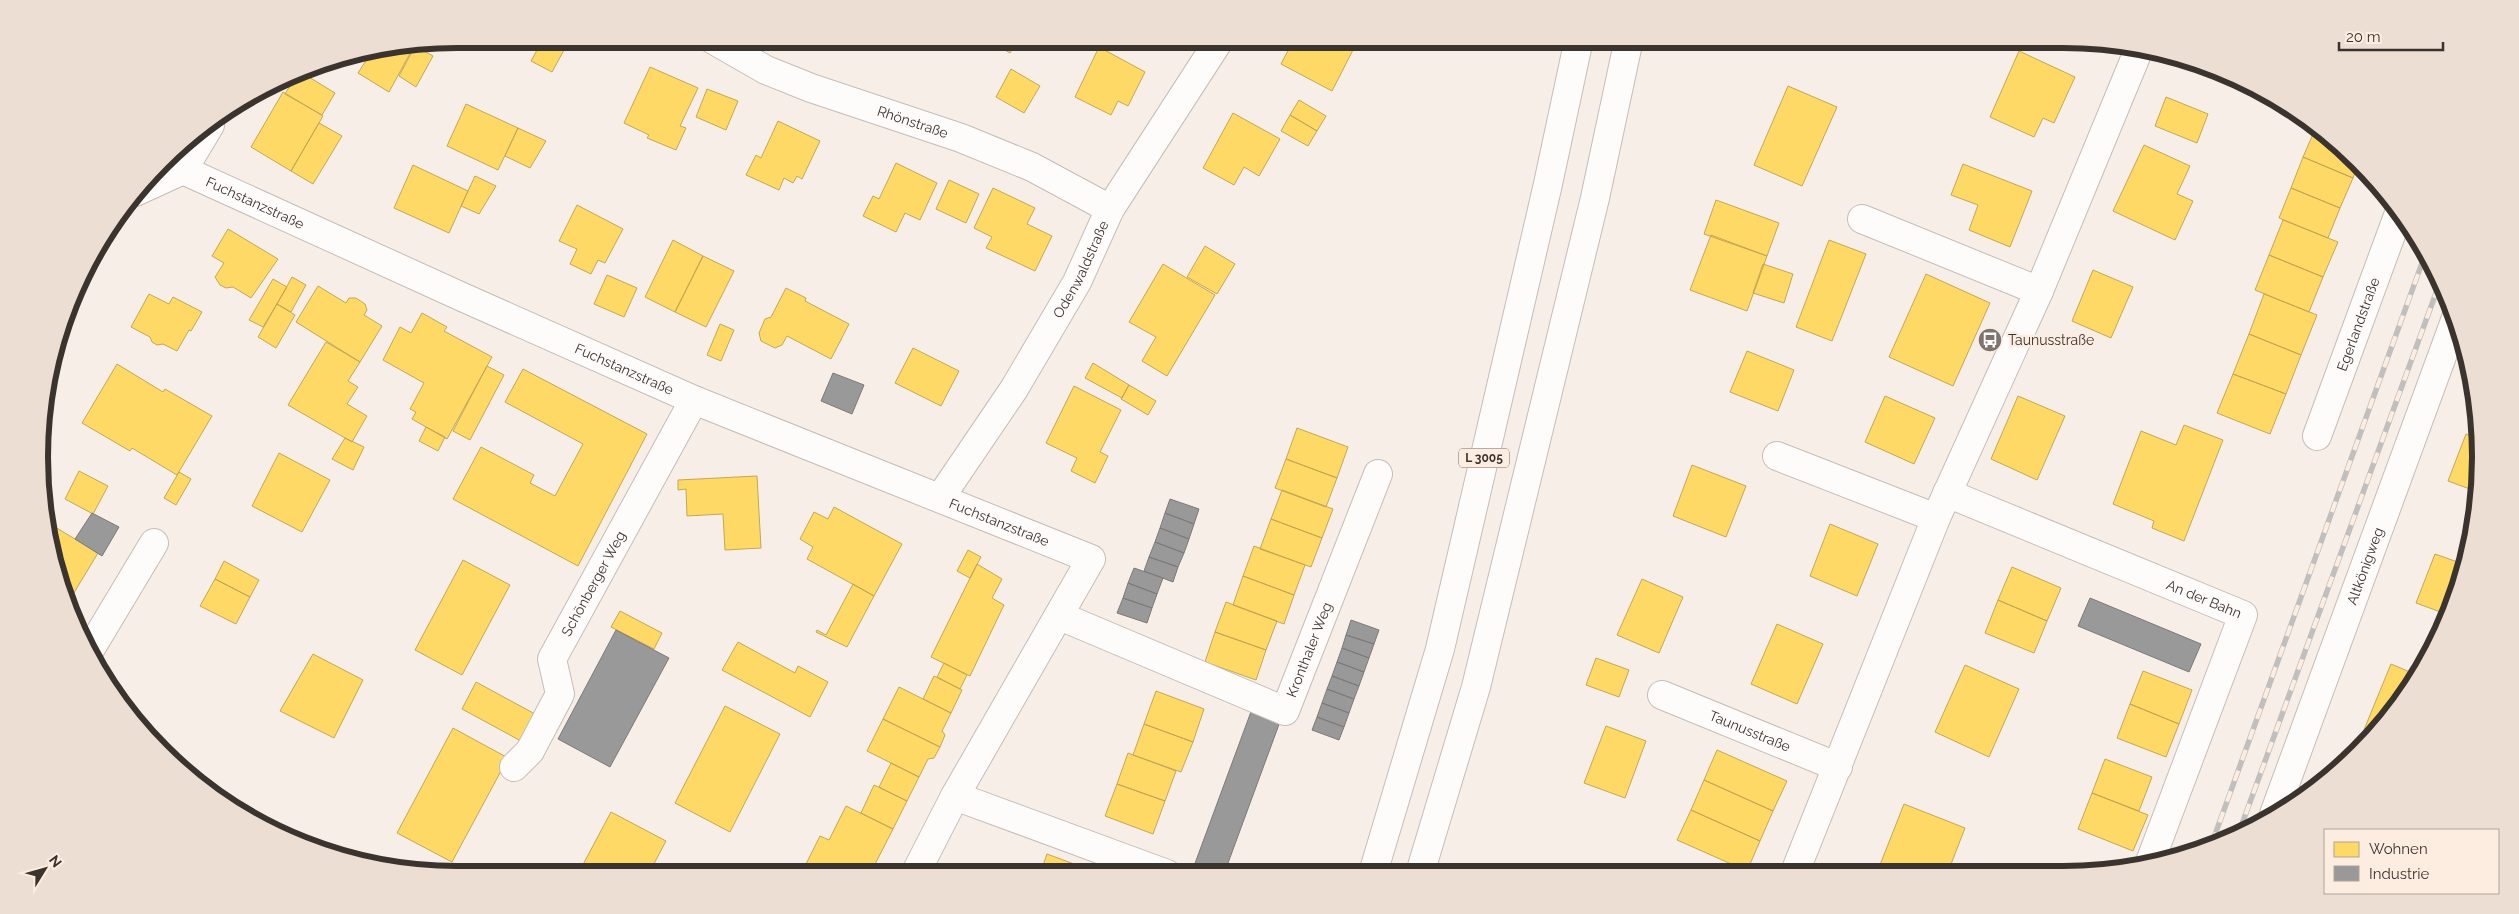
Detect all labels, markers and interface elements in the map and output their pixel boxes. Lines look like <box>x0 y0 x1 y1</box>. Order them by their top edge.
scale bar <box>2339 20 2443 52</box>
text: 20 m <box>2346 28 2381 46</box>
street label: Rhönstraße <box>875 103 950 141</box>
street label: Fuchstanzstraße <box>203 174 307 232</box>
street label: Odenwaldstraße <box>1050 218 1112 321</box>
street label: Egerlandstraße <box>2334 275 2383 373</box>
bus stop icon: Taunusstraße <box>1977 327 2003 353</box>
place label: Taunusstraße <box>2008 332 2094 348</box>
street label: Fuchstanzstraße <box>573 340 676 398</box>
road number: L 3005 <box>1459 448 1509 468</box>
street label: Fuchstanzstraße <box>947 495 1051 549</box>
street label: Altkönigweg <box>2343 525 2386 607</box>
street label: Schönberger Weg <box>558 528 629 639</box>
street label: An der Bahn <box>2164 576 2244 622</box>
street label: Kronthaler Weg <box>1283 600 1335 700</box>
street label: Taunusstraße <box>1707 707 1793 755</box>
legend <box>2324 829 2499 894</box>
text: Wohnen <box>2369 840 2428 858</box>
north arrow <box>20 844 70 894</box>
text: N <box>46 852 65 870</box>
text: Industrie <box>2369 865 2430 883</box>

